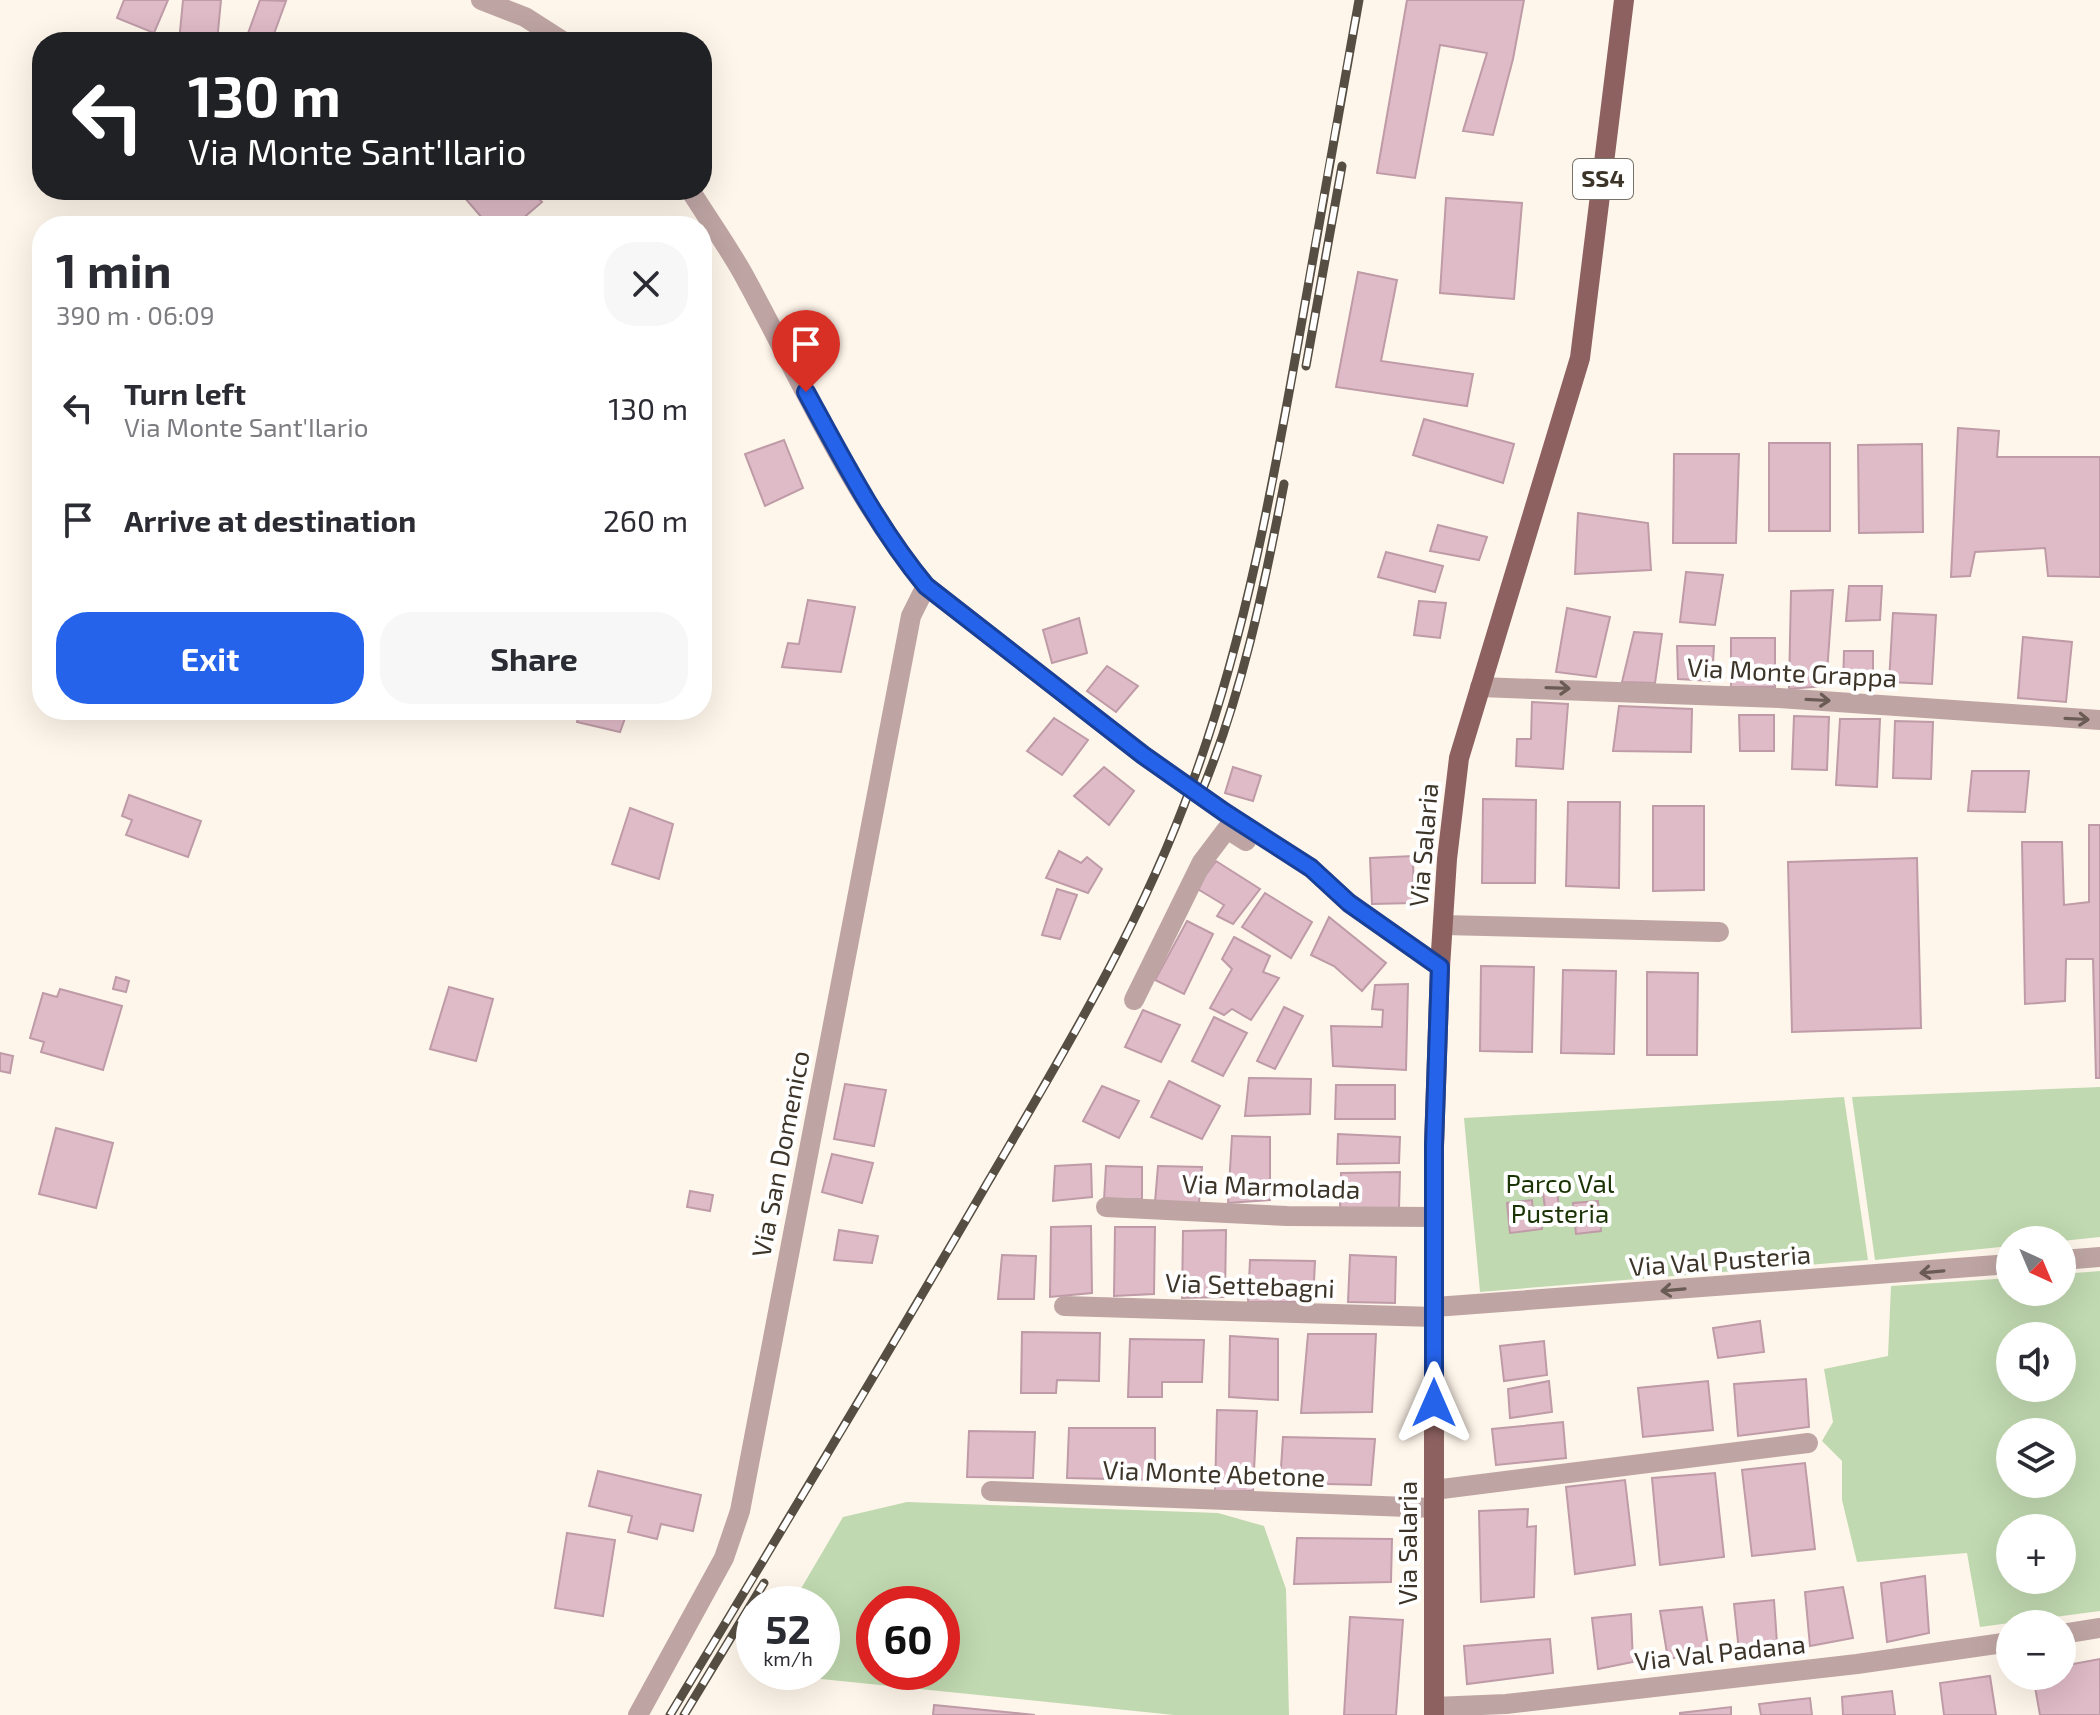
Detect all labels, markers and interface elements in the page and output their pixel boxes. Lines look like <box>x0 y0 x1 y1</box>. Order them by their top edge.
text: 130 m <box>188 61 341 128</box>
icon: left <box>56 64 160 168</box>
text: Via Monte Sant'Ilario <box>188 129 526 172</box>
road number: SS4 <box>1573 159 1633 199</box>
text: 1 min <box>56 240 172 298</box>
button: close <box>604 242 688 326</box>
text: 390 m · 06:09 <box>56 299 215 330</box>
pin <box>772 310 840 392</box>
icon: arrive <box>784 322 828 366</box>
text: Turn left <box>124 375 246 411</box>
icon: left <box>56 386 100 430</box>
text: 130 m <box>608 390 688 426</box>
text: Via Monte Sant'Ilario <box>124 411 368 442</box>
icon: arrive <box>56 498 100 542</box>
text: Arrive at destination <box>124 502 416 538</box>
text: 260 m <box>603 502 688 538</box>
button: Exit <box>56 612 364 704</box>
button: Share <box>380 612 688 704</box>
street label: Via Monte Grappa <box>1686 651 1898 692</box>
one-way arrow <box>1544 681 1571 696</box>
one-way arrow <box>1804 693 1831 708</box>
one-way arrow <box>2063 711 2090 726</box>
street label: Via Salaria <box>1402 782 1443 908</box>
street label: Via San Domenico <box>744 1048 815 1260</box>
street label: Via Marmolada <box>1181 1167 1361 1204</box>
park label: Parco Val Pusteria <box>1505 1167 1615 1228</box>
north arrow <box>1996 1226 2076 1306</box>
map controls <box>1996 1226 2076 1690</box>
street label: Via Val Pusteria <box>1628 1238 1812 1281</box>
one-way arrow <box>1919 1264 1946 1279</box>
street label: Via Settebagni <box>1165 1266 1335 1303</box>
one-way arrow <box>1660 1283 1687 1298</box>
button: sound <box>1996 1322 2076 1402</box>
position arrow <box>1392 1361 1476 1445</box>
button: layers <box>1996 1418 2076 1498</box>
street label: Via Monte Abetone <box>1102 1453 1326 1492</box>
street label: Via Salaria <box>1391 1481 1422 1605</box>
button: + <box>1996 1514 2076 1594</box>
speed limit sign: 60 <box>856 1586 960 1690</box>
text: 52 <box>765 1604 811 1652</box>
button: − <box>1996 1610 2076 1690</box>
street label: Via Val Padana <box>1633 1627 1807 1676</box>
text: km/h <box>763 1646 813 1670</box>

